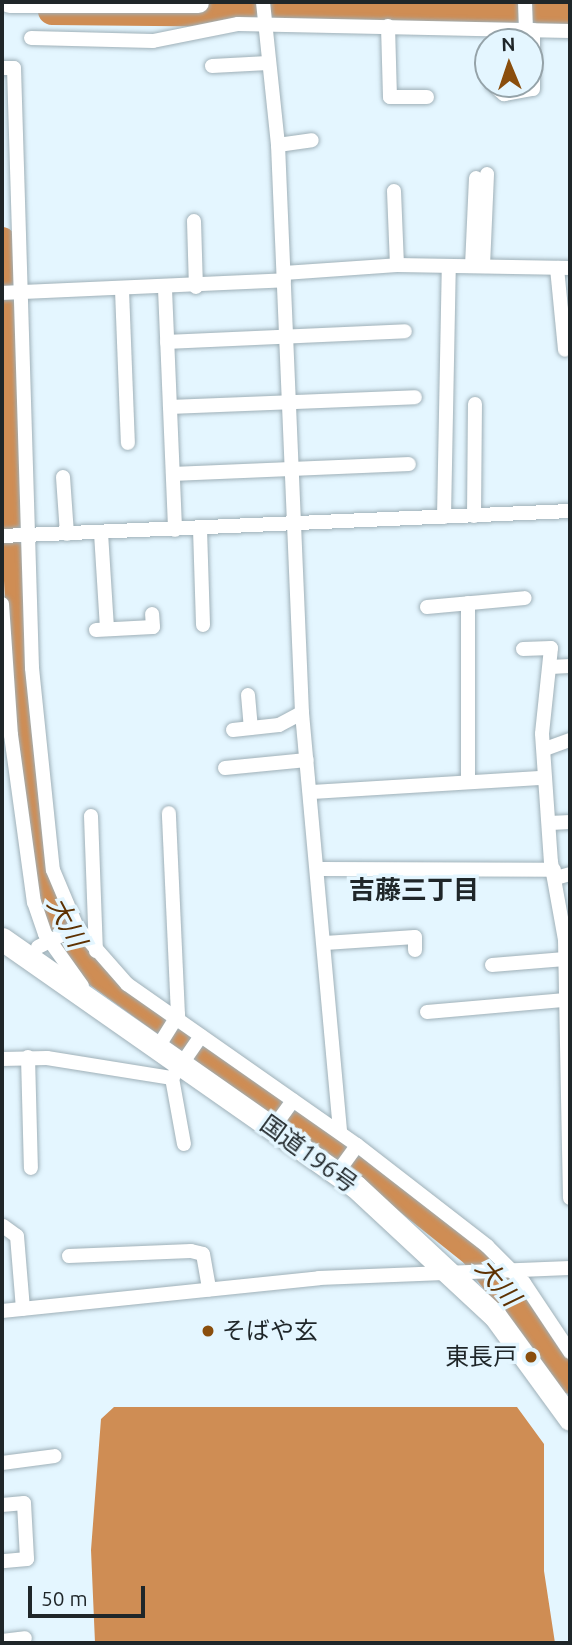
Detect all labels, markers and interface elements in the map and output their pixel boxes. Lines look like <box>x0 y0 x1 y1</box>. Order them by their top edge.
north arrow <box>474 28 544 98</box>
text: N <box>501 33 516 55</box>
district label: 吉藤三丁目 <box>349 874 479 906</box>
water label: 大川 <box>41 892 93 952</box>
street label: 国道196号 <box>255 1109 363 1199</box>
water label: 大川 <box>469 1252 527 1312</box>
place label: そばや玄 <box>222 1317 318 1345</box>
marker: そばや玄 <box>200 1323 216 1339</box>
place label: 東長戸 <box>445 1343 517 1371</box>
marker: 東長戸 <box>523 1349 539 1365</box>
scale bar <box>32 1572 149 1616</box>
text: 50 m <box>41 1586 88 1610</box>

